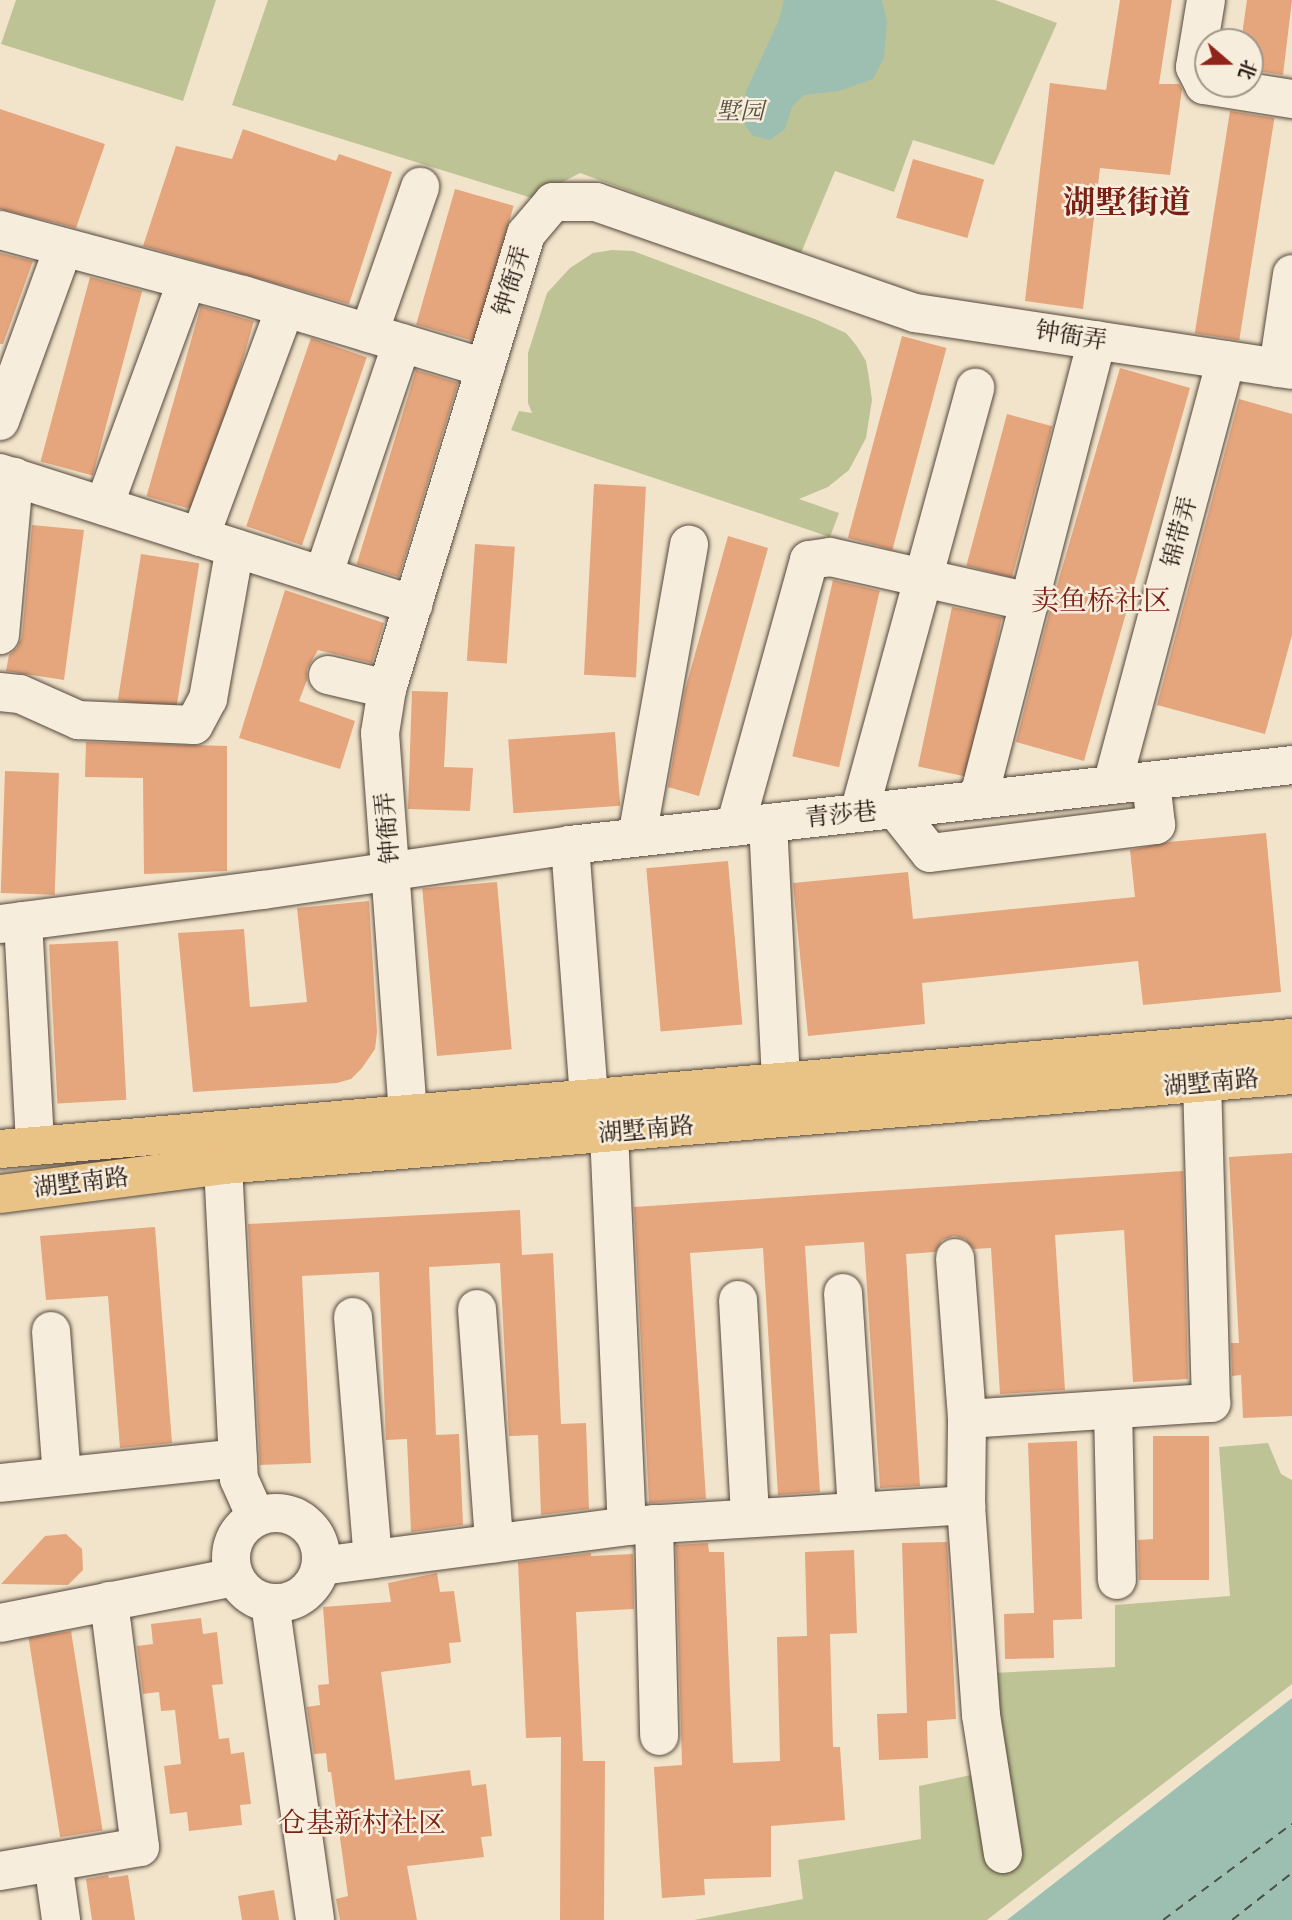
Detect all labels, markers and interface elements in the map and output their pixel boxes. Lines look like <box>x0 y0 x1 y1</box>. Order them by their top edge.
north arrow <box>1194 28 1264 98</box>
text: 北 <box>1231 56 1262 83</box>
park label: 墅园 <box>716 98 764 126</box>
district label: 湖墅街道 <box>1063 183 1191 221</box>
street label: 钟衙弄 <box>488 242 536 320</box>
street label: 钟衙弄 <box>1033 316 1109 356</box>
street label: 锦带弄 <box>1157 493 1203 571</box>
district label: 卖鱼桥社区 <box>1031 584 1171 618</box>
street label: 钟衙弄 <box>371 791 405 865</box>
street label: 青莎巷 <box>804 797 878 833</box>
street label: 湖墅南路 <box>1162 1064 1260 1102</box>
street label: 湖墅南路 <box>597 1111 695 1149</box>
street label: 湖墅南路 <box>32 1163 130 1203</box>
district label: 仓基新村社区 <box>278 1806 446 1840</box>

